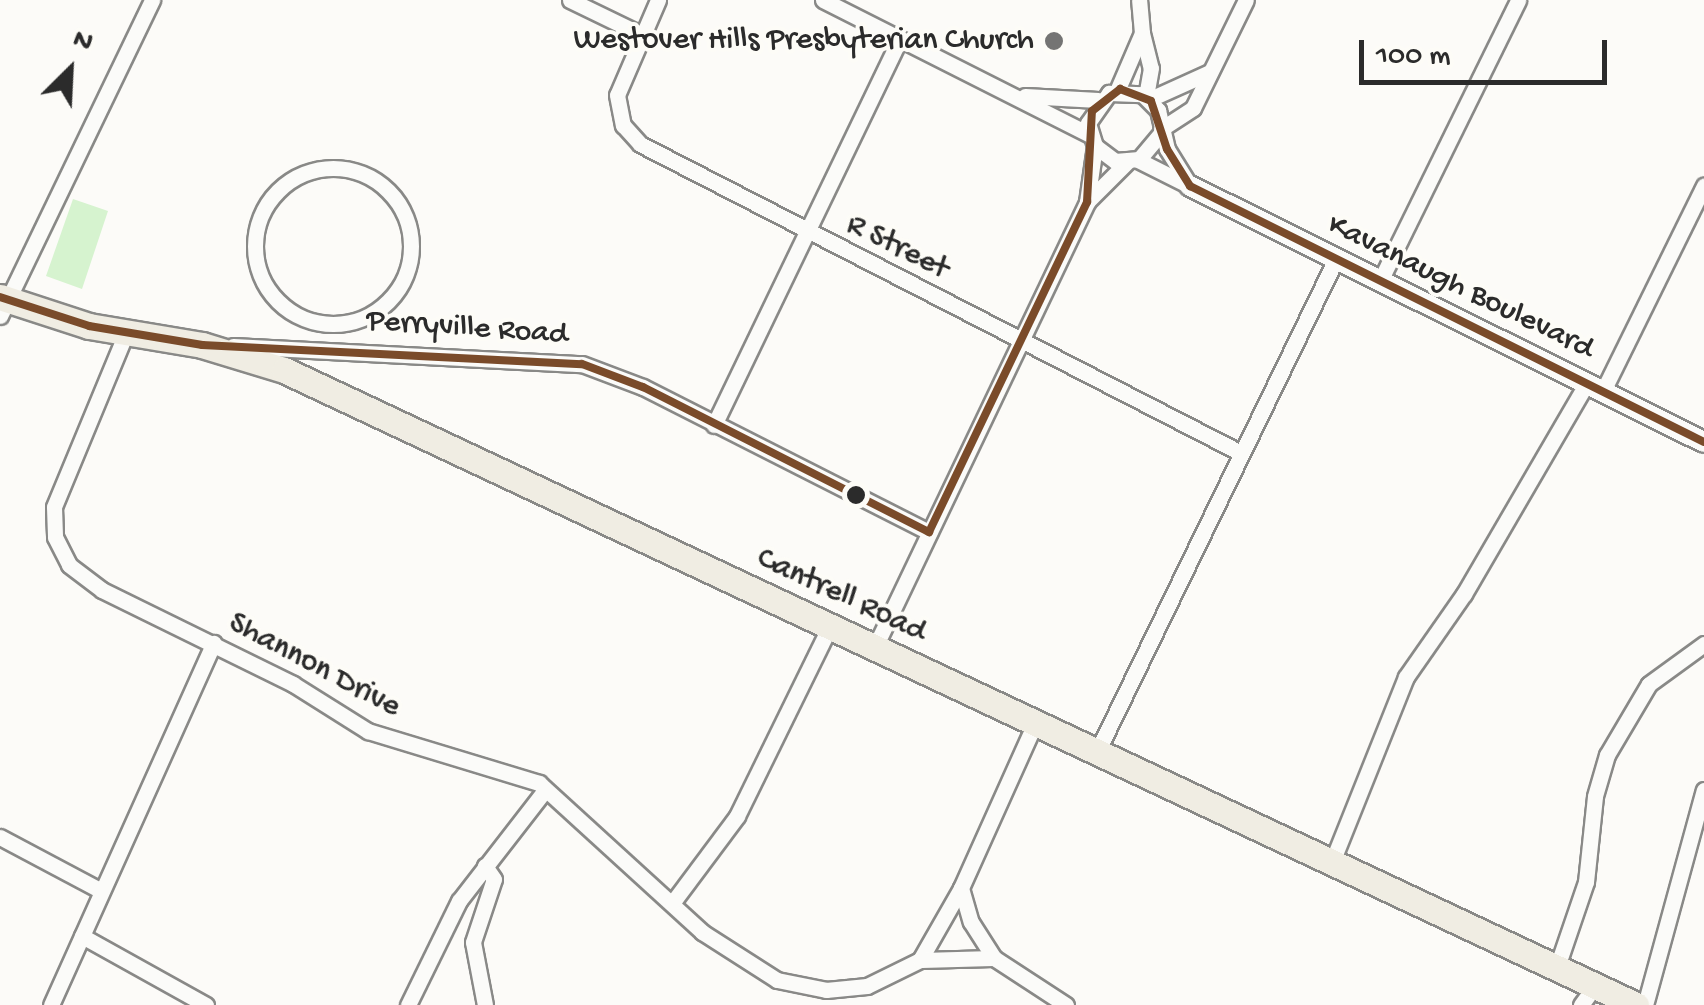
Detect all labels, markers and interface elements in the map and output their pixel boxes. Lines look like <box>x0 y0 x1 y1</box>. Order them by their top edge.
north arrow <box>20 20 120 120</box>
scale bar <box>1364 20 1612 82</box>
place label: Westover Hills Presbyterian Church <box>573 22 1034 60</box>
text: N <box>67 23 97 61</box>
marker: Westover Hills Presbyterian Church <box>1043 30 1065 52</box>
text: 100 m <box>1376 40 1451 75</box>
street label: R Street <box>839 206 955 290</box>
street label: Kavanaugh Boulevard <box>1320 207 1600 369</box>
street label: Perryville Road <box>365 303 569 355</box>
unlabelled marker <box>846 485 866 505</box>
street label: Cantrell Road <box>750 540 932 652</box>
street label: Shannon Drive <box>221 605 407 727</box>

